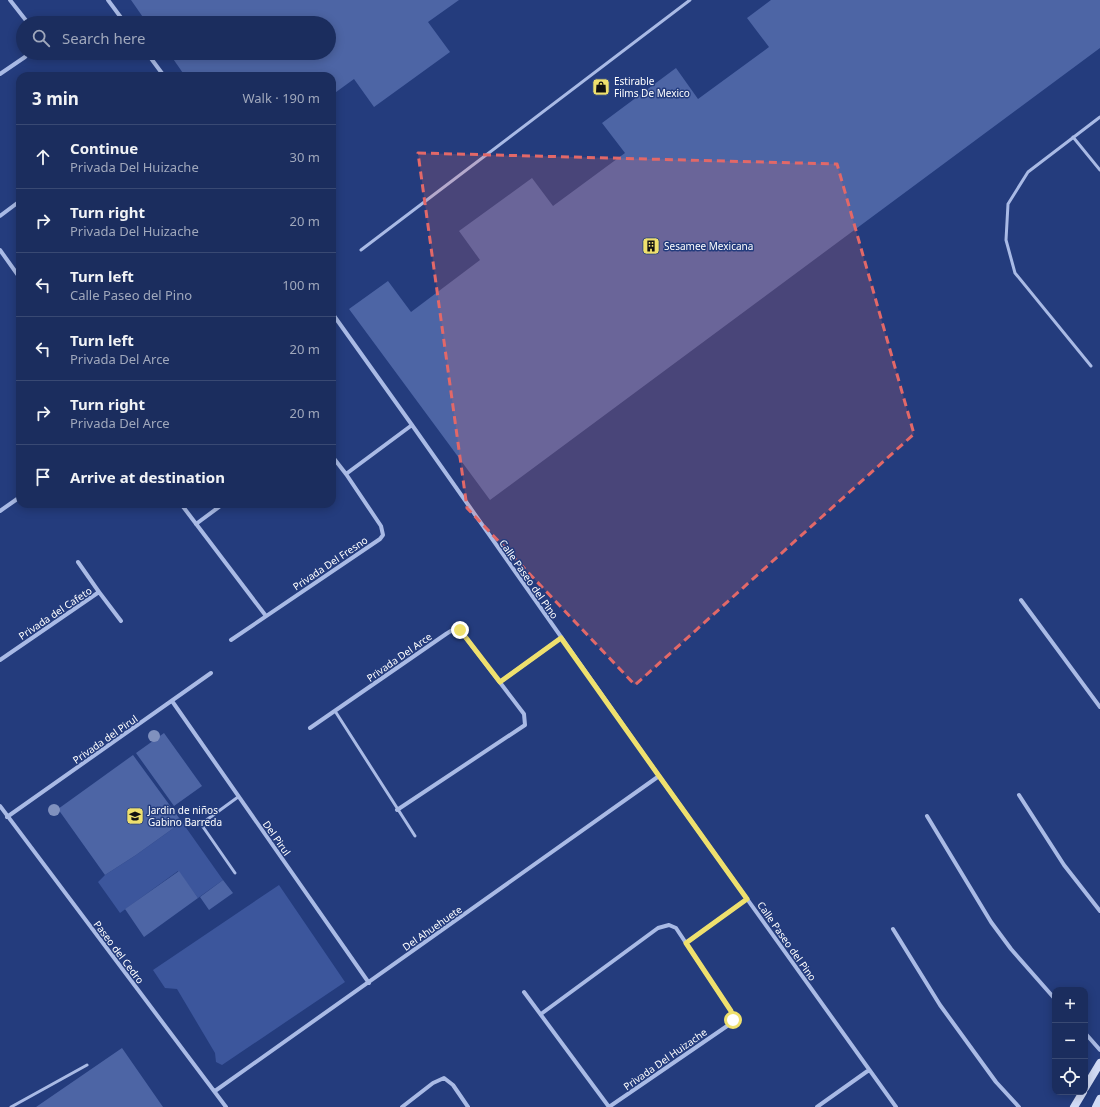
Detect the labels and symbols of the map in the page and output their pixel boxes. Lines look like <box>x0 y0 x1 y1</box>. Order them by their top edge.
place label: Estirable Films De Mexico <box>614 74 690 100</box>
shop icon: Estirable Films De Mexico <box>591 77 611 97</box>
building icon: Sesamee Mexicana <box>641 236 661 256</box>
place label: Sesamee Mexicana <box>664 239 753 253</box>
street label: Privada Del Fresno <box>290 533 370 593</box>
street label: Calle Paseo del Pino <box>496 537 562 621</box>
street label: Privada del Cafeto <box>16 583 94 643</box>
route end <box>451 621 469 639</box>
street label: Privada Del Arce <box>364 629 435 685</box>
street label: Privada del Pirul <box>70 711 140 767</box>
place label: Jardin de niños Gabino Barreda <box>147 803 222 829</box>
school or university icon: Jardin de niños Gabino Barreda <box>125 806 145 826</box>
street label: Del Pirul <box>260 818 294 858</box>
street label: Calle Paseo del Pino <box>754 899 820 983</box>
street label: Del Ahuehuete <box>399 902 465 954</box>
street label: Paseo del Cedro <box>91 918 147 986</box>
route start <box>724 1011 742 1029</box>
street label: Privada Del Huizache <box>620 1025 710 1093</box>

